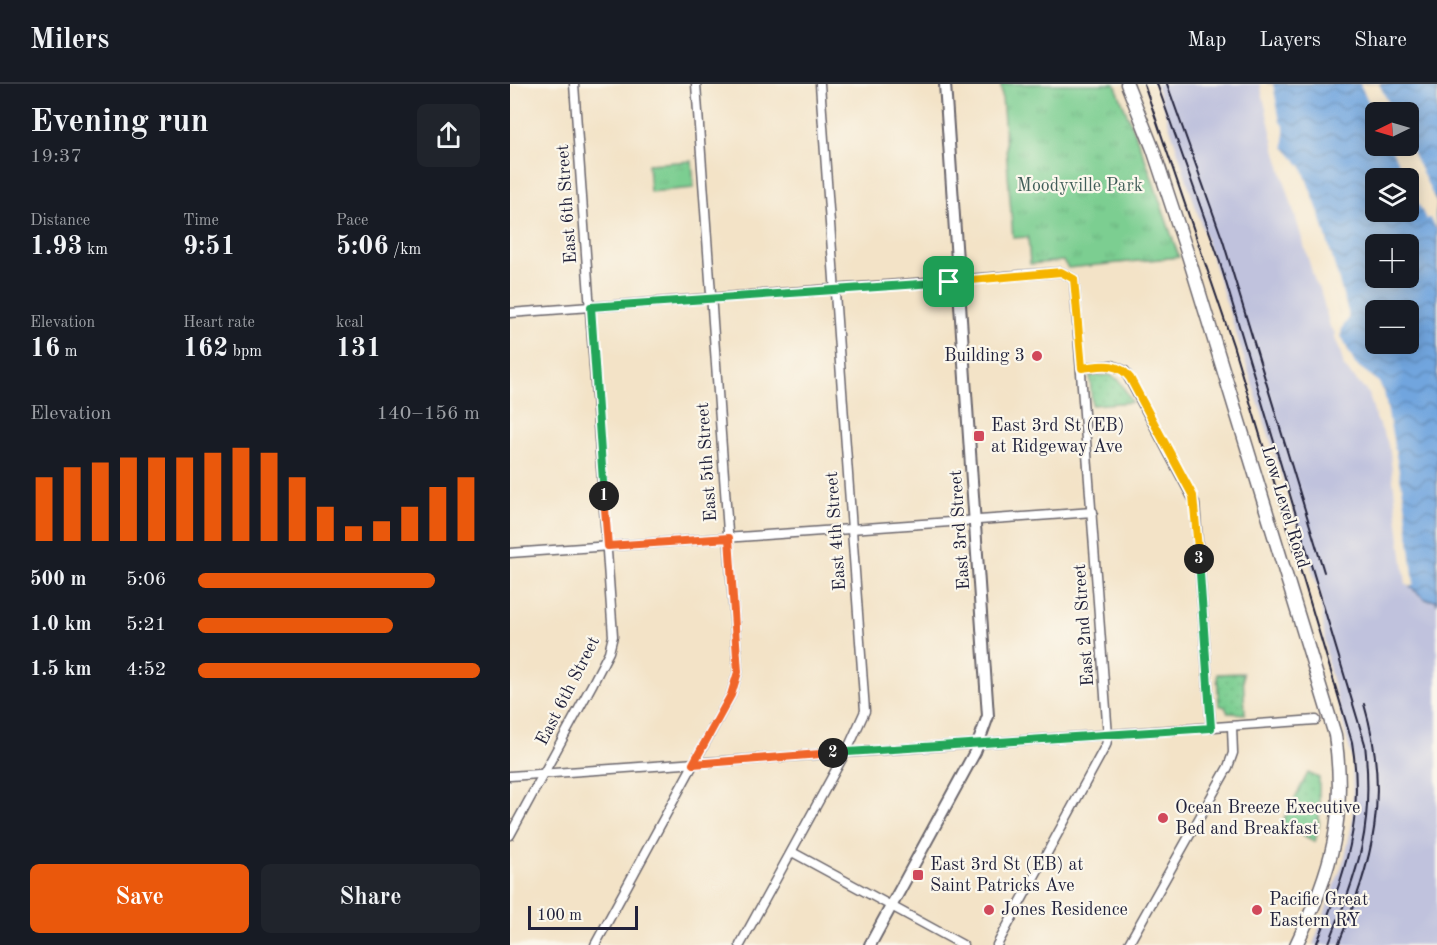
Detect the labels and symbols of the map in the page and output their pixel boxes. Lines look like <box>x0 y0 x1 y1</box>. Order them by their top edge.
north arrow <box>1365 102 1419 156</box>
street label: East 6th Street <box>554 144 580 264</box>
park label: Moodyville Park <box>1017 177 1143 195</box>
pin <box>923 256 974 307</box>
place label: Building 3 <box>944 347 1025 365</box>
marker: Building 3 <box>1030 349 1044 363</box>
street label: East 5th Street <box>694 402 720 522</box>
place label: East 3rd St (EB) at Ridgeway Ave <box>991 416 1124 456</box>
marker: East 3rd St (EB) at Ridgeway Ave <box>972 429 986 443</box>
street label: Low Level Road <box>1258 444 1312 570</box>
street label: East 3rd Street <box>947 469 973 591</box>
street label: East 4th Street <box>823 471 849 591</box>
pin: 1 <box>589 481 619 511</box>
pin: 3 <box>1184 544 1214 574</box>
street label: East 2nd Street <box>1071 563 1097 687</box>
street label: East 6th Street <box>533 634 603 748</box>
pin: 2 <box>818 738 848 768</box>
place label: Ocean Breeze Executive Bed and Breakfast <box>1175 799 1360 838</box>
marker: Ocean Breeze Executive Bed and Breakfast <box>1156 811 1170 825</box>
place label: East 3rd St (EB) at Saint Patricks Ave <box>930 855 1084 895</box>
marker: East 3rd St (EB) at Saint Patricks Ave <box>911 868 925 882</box>
place label: Pacific Great Eastern RY <box>1269 891 1368 930</box>
place label: Jones Residence <box>1001 901 1128 919</box>
scale bar <box>528 903 638 930</box>
marker: Jones Residence <box>982 903 996 917</box>
marker: Pacific Great Eastern RY <box>1250 903 1264 917</box>

